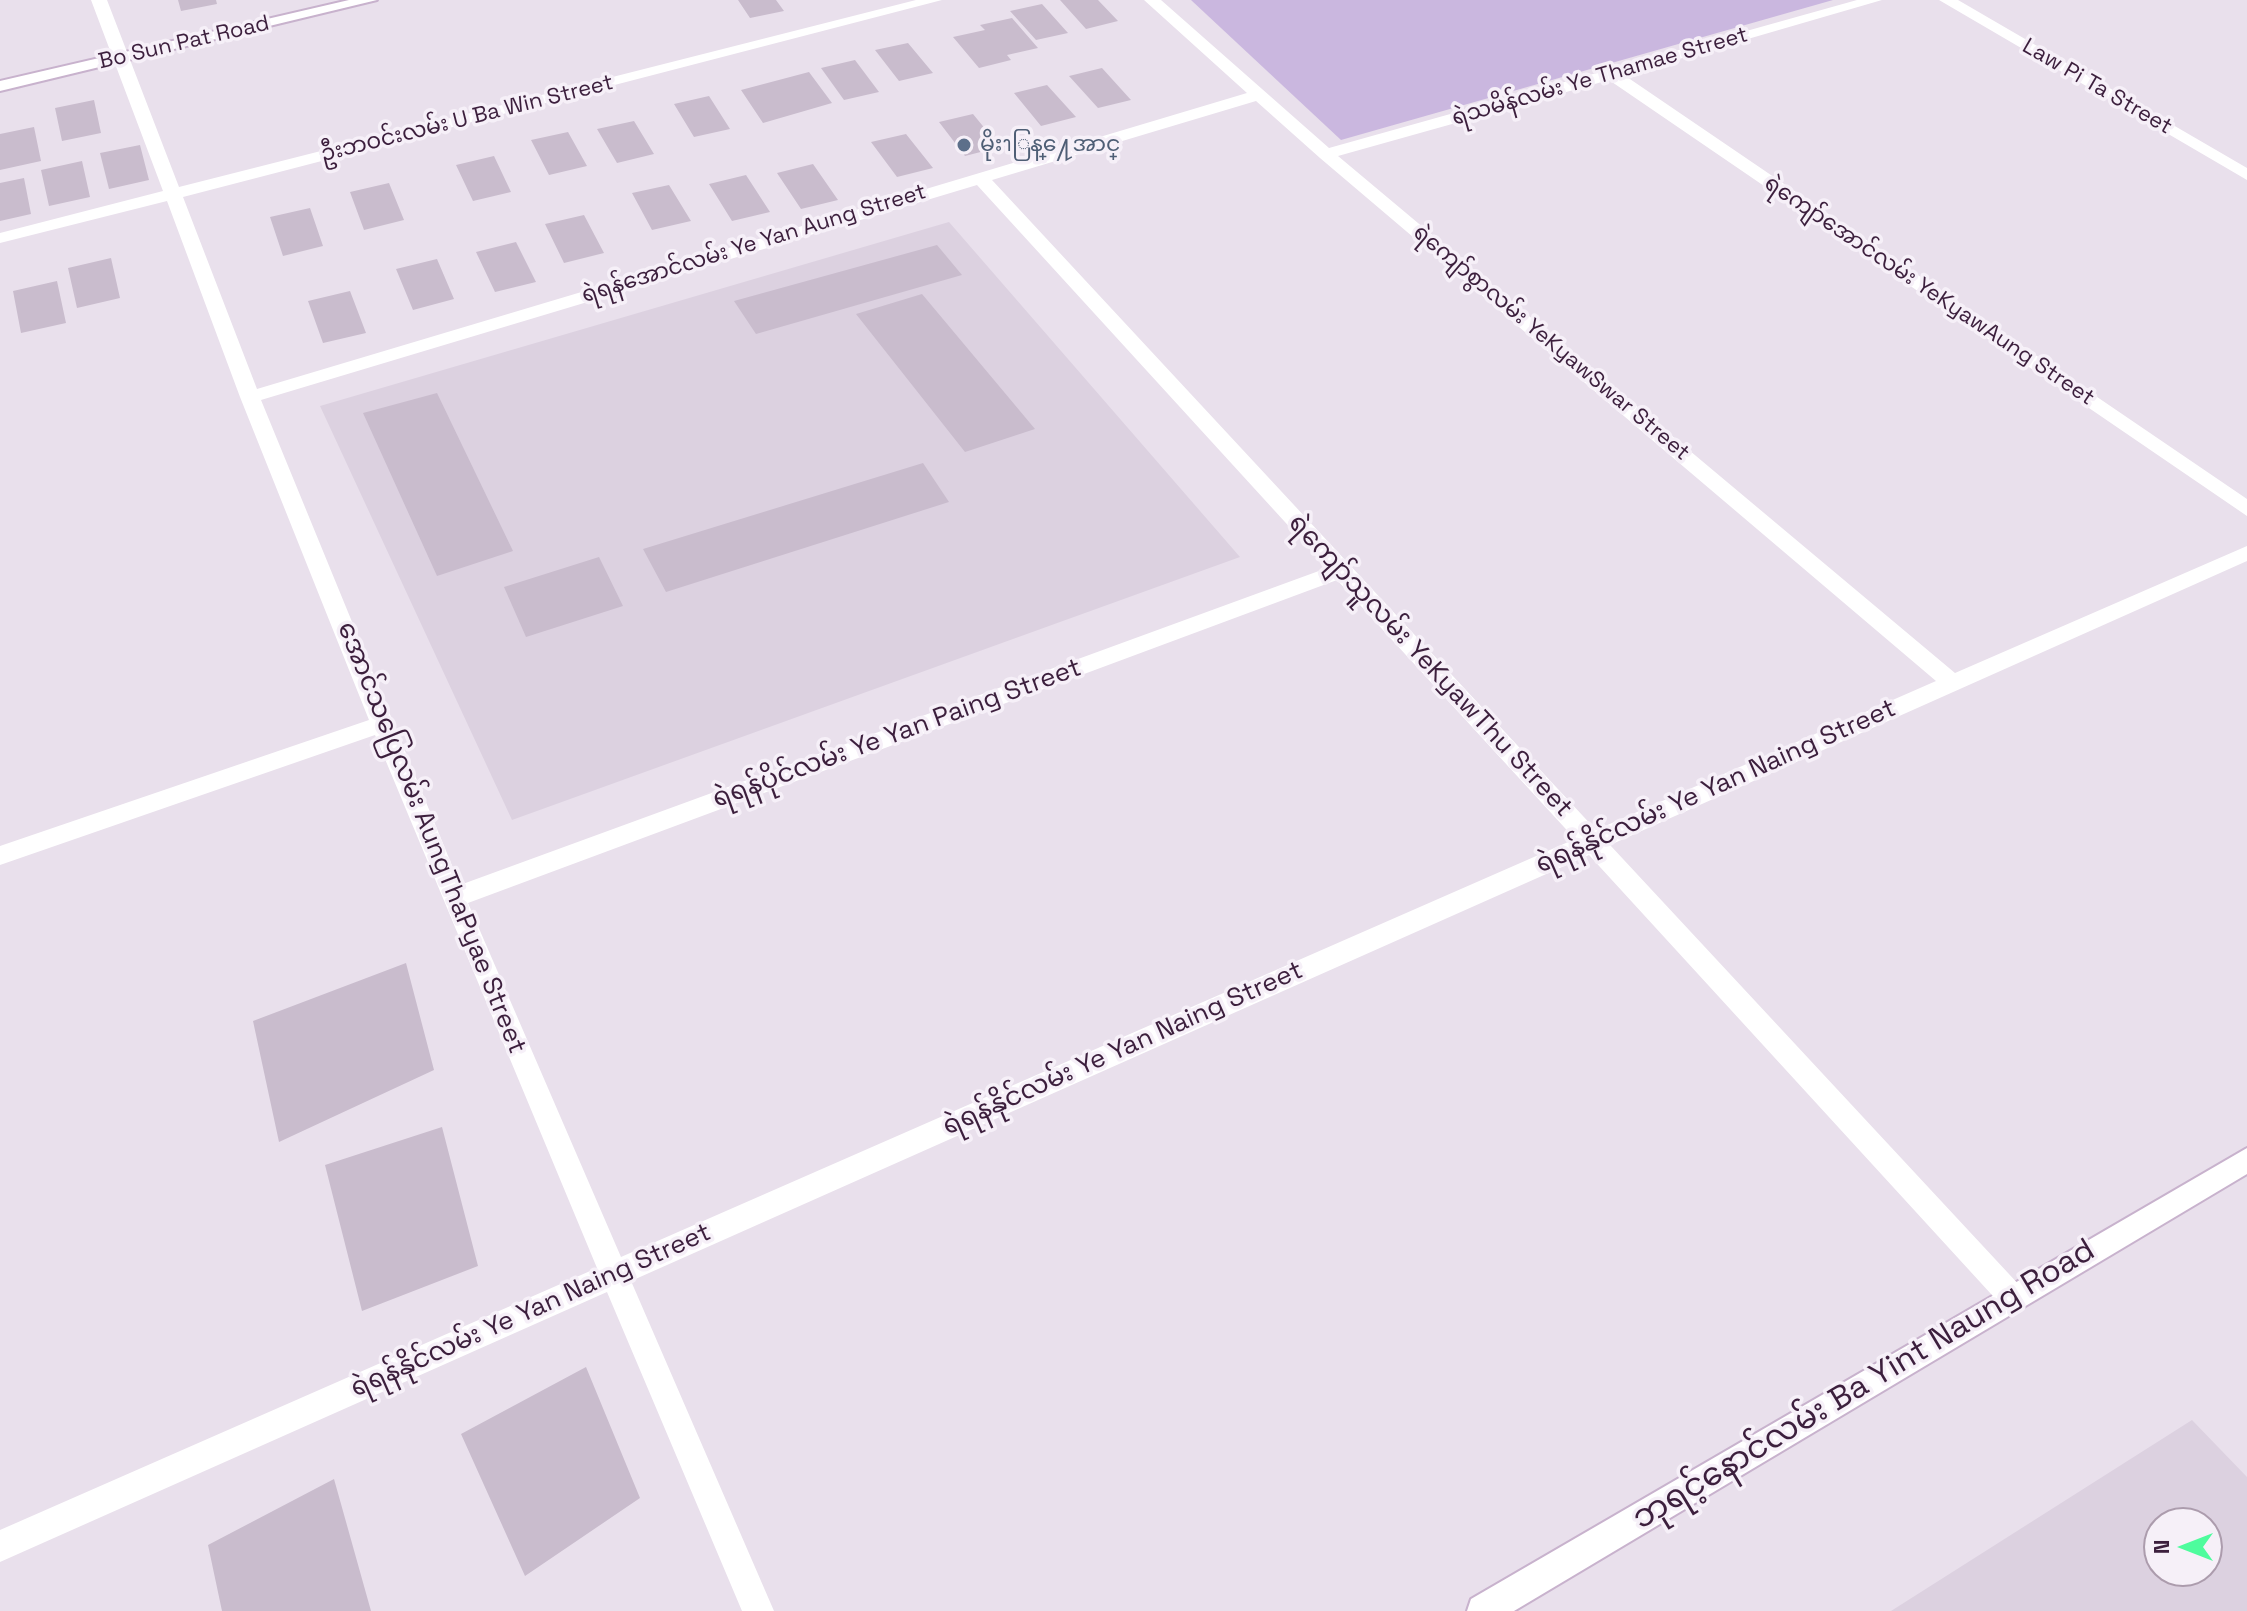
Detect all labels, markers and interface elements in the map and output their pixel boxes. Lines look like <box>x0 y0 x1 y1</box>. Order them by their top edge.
street label: Bo Sun Pat Road <box>96 11 272 75</box>
street label: ရဲသမိန်လမ်း Ye Thamae Street <box>1449 22 1751 132</box>
street label: Law Pi Ta Street <box>2017 33 2177 141</box>
street label: ဦးဘဝင်းလမ်း U Ba Win Street <box>318 70 616 168</box>
place label: မိုးၫြန္႔ေအာင္ <box>980 132 1120 158</box>
marker: မိုးၫြန္႔ေအာင္ <box>955 136 973 154</box>
street label: ရဲကျော်အောင်လမ်း YeKyawAung Street <box>1759 170 2099 412</box>
street label: ရဲရန်အောင်လမ်း Ye Yan Aung Street <box>579 179 929 309</box>
street label: ရဲကျော်စွာလမ်း YeKyawSwar Street <box>1407 219 1695 467</box>
street label: ရဲကျော်သူလမ်း YeKyawThu Street <box>1281 508 1579 824</box>
street label: အောင်သပြေလမ်း AungThaPyae Street <box>330 618 532 1058</box>
street label: ရဲရန်ပိုင်လမ်း Ye Yan Paing Street <box>708 653 1086 815</box>
street label: ရဲရန်နိုင်လမ်း Ye Yan Naing Street <box>1531 693 1901 881</box>
street label: ရဲရန်နိုင်လမ်း Ye Yan Naing Street <box>938 955 1308 1143</box>
street label: ရဲရန်နိုင်လမ်း Ye Yan Naing Street <box>346 1217 716 1405</box>
street label: ဘုရင့်နောင်လမ်း Ba Yint Naung Road <box>1626 1232 2102 1538</box>
north arrow <box>2143 1507 2223 1587</box>
text: N <box>2147 1540 2175 1554</box>

